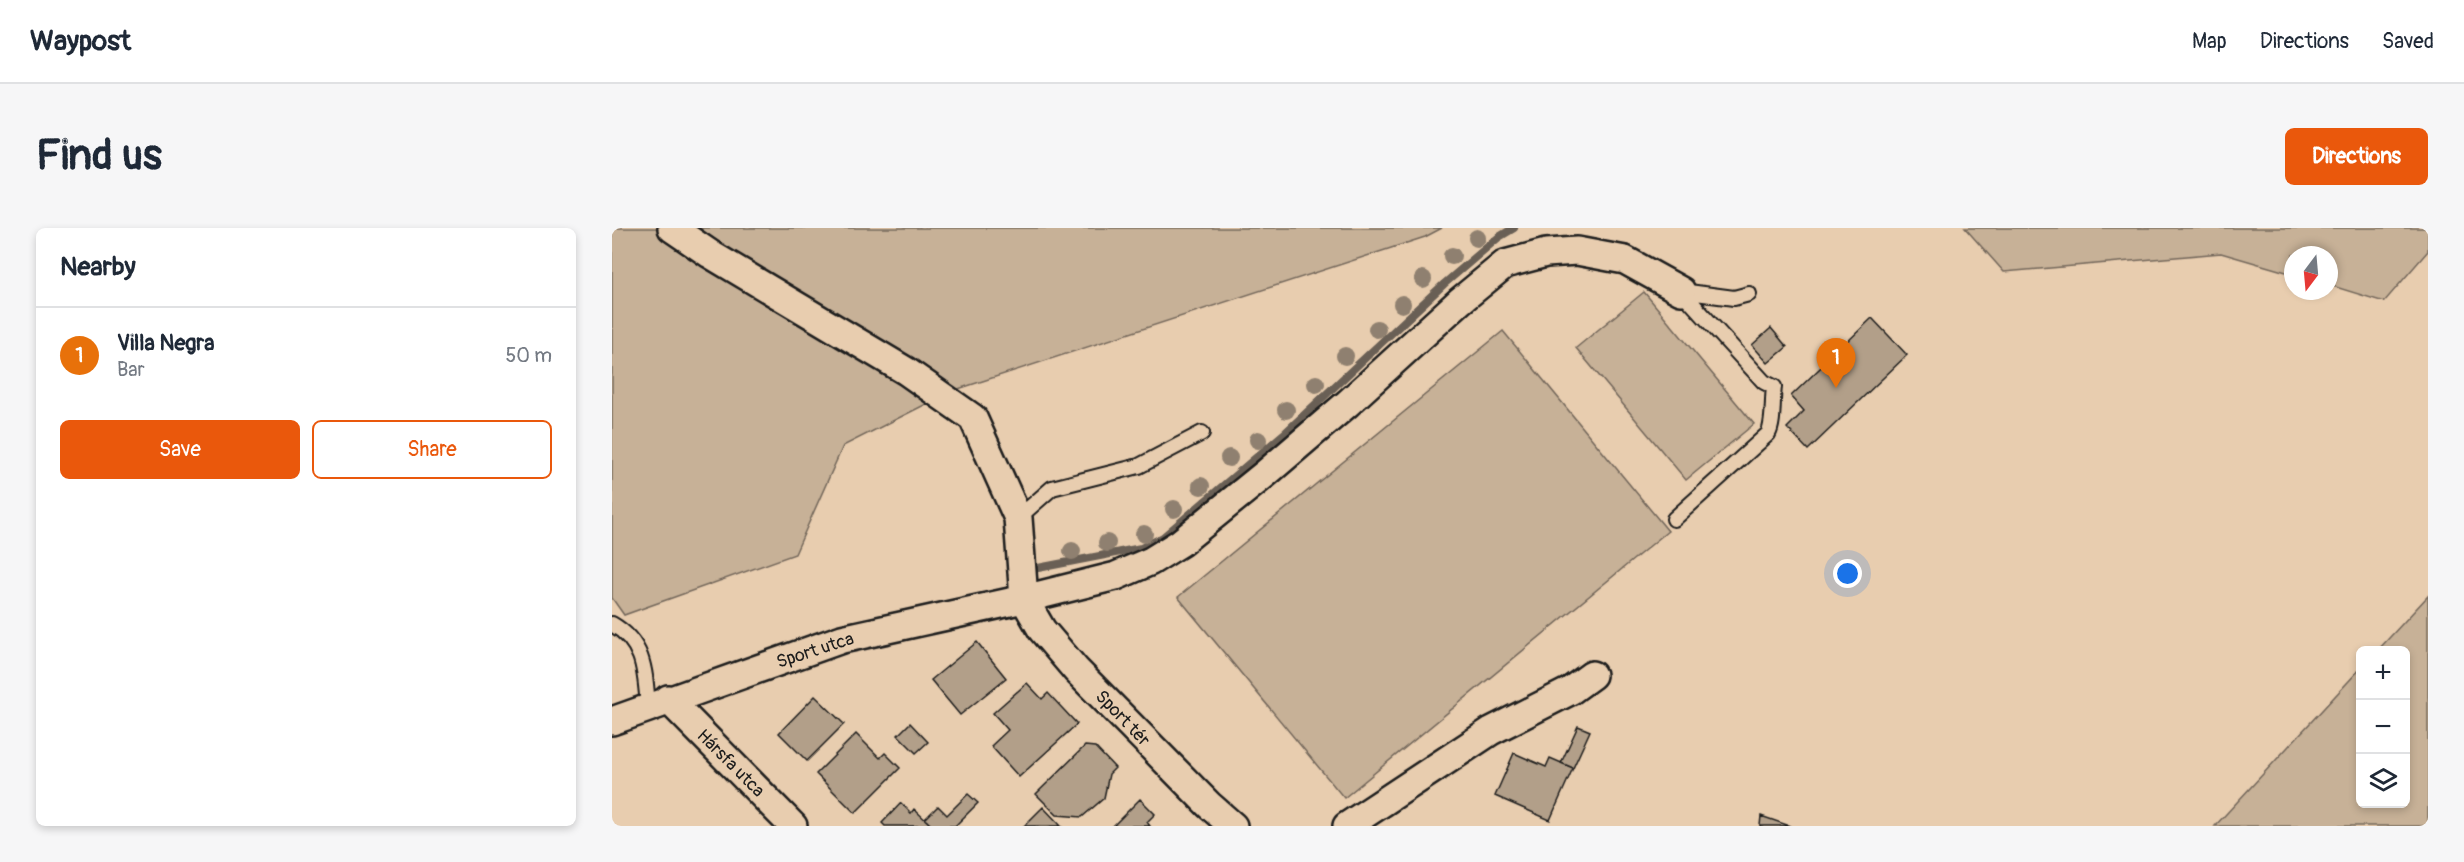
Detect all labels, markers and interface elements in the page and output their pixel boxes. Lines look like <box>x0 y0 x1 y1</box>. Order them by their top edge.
text: Waypost <box>30 24 131 59</box>
text: Map <box>2192 28 2227 55</box>
text: Directions <box>2260 28 2349 55</box>
text: Saved <box>2382 28 2434 55</box>
button: Directions <box>2285 128 2428 185</box>
text: Find us <box>36 130 162 182</box>
north arrow <box>2284 246 2338 300</box>
text: Nearby <box>60 251 136 283</box>
text: Villa Negra <box>117 329 214 357</box>
pin: 1 <box>1816 338 1856 388</box>
text: 1 <box>76 343 83 368</box>
text: 50 m <box>505 343 552 368</box>
text: Bar <box>117 357 145 382</box>
button: Save <box>60 420 300 479</box>
button: Share <box>312 420 552 479</box>
your location <box>1833 559 1862 588</box>
street label: Sport utca <box>774 627 857 674</box>
map controls <box>2356 646 2410 808</box>
button: + <box>2356 646 2410 700</box>
street label: Sport tér <box>1090 685 1155 752</box>
button: − <box>2356 700 2410 754</box>
street label: Hársfa utca <box>692 724 770 802</box>
button: layers <box>2356 754 2410 808</box>

